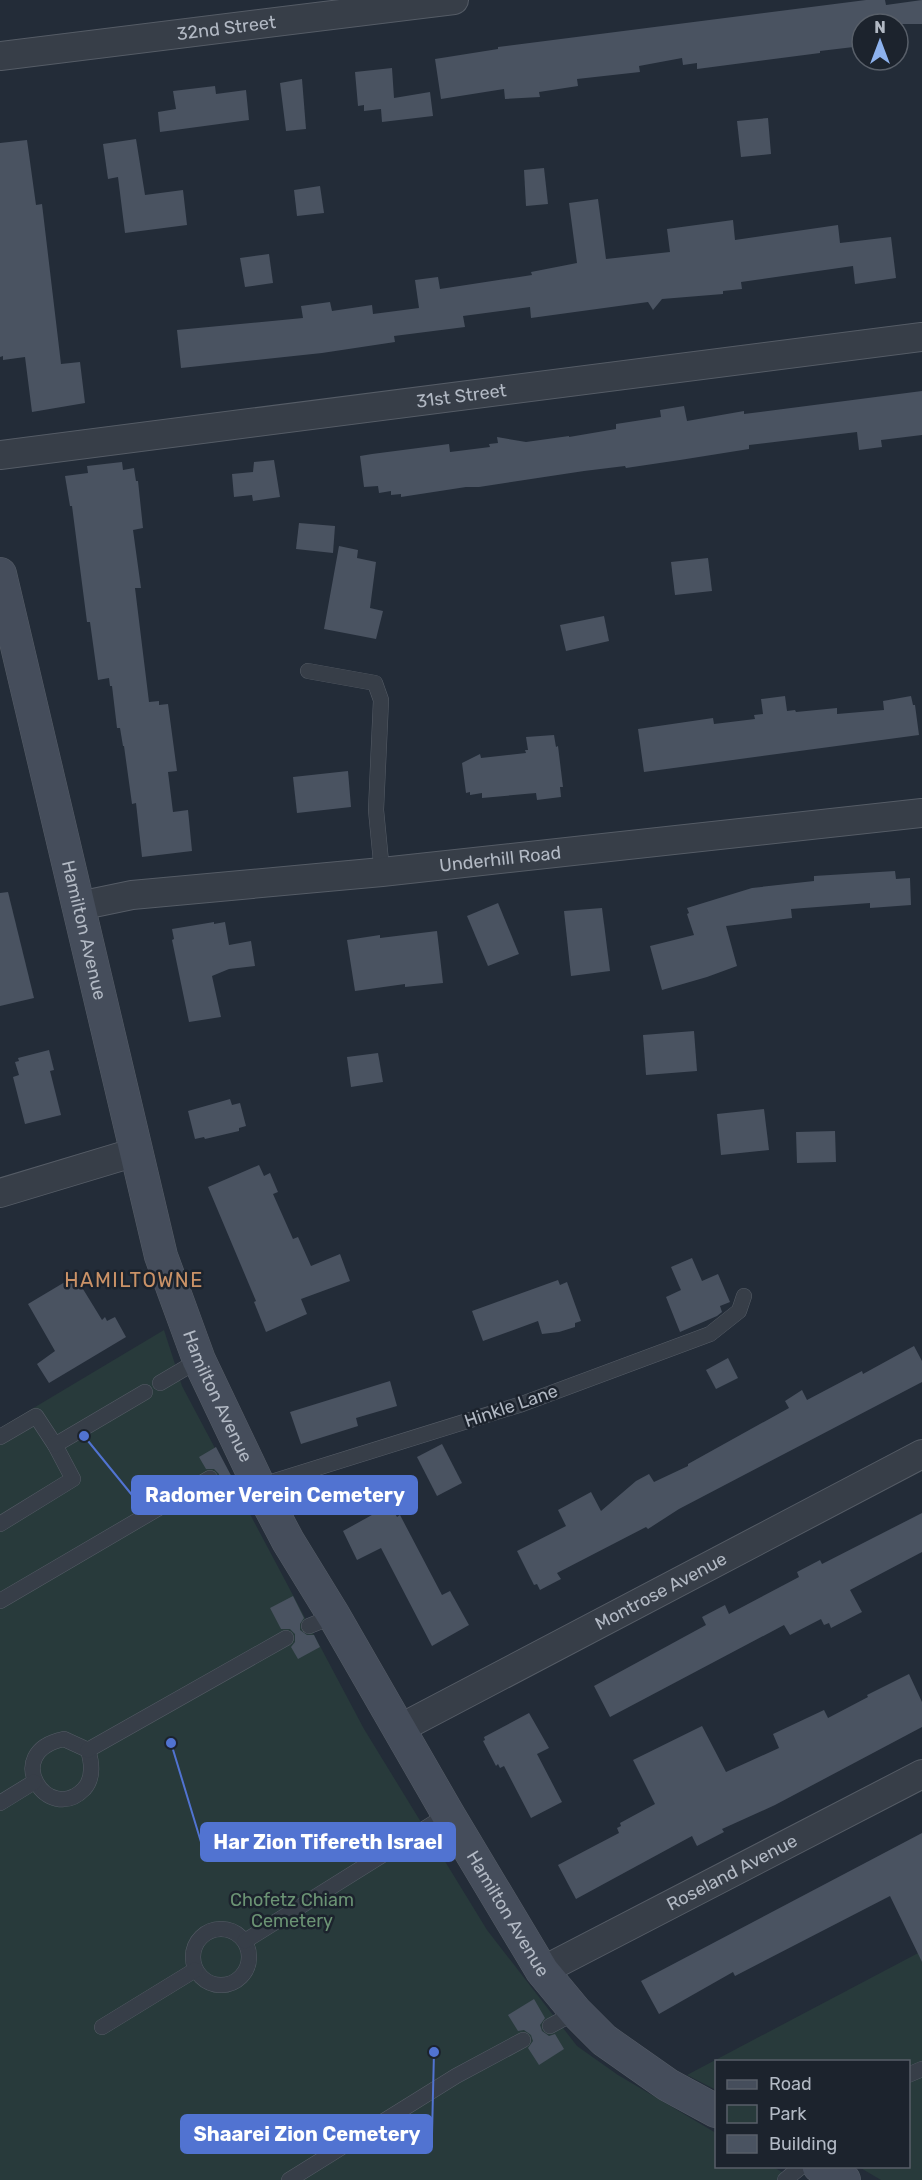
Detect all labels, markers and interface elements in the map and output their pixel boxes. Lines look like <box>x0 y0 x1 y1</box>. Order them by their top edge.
street label: 32nd Street <box>176 11 277 45</box>
north arrow <box>850 12 910 72</box>
text: N <box>874 18 886 37</box>
street label: 31st Street <box>415 379 508 413</box>
street label: Underhill Road <box>438 842 562 877</box>
street label: Hamilton Avenue <box>57 858 111 1002</box>
district label: HAMILTOWNE <box>64 1268 204 1292</box>
street label: Hamilton Avenue <box>178 1327 257 1466</box>
street label: Hinkle Lane <box>461 1380 561 1432</box>
callout: Radomer Verein Cemetery <box>132 1476 417 1514</box>
text: Radomer Verein Cemetery <box>145 1483 405 1507</box>
street label: Montrose Avenue <box>591 1548 731 1635</box>
callout: Har Zion Tifereth Israel <box>201 1823 455 1861</box>
text: Har Zion Tifereth Israel <box>213 1830 443 1854</box>
street label: Roseland Avenue <box>663 1830 801 1915</box>
street label: Hamilton Avenue <box>462 1847 554 1981</box>
park label: Chofetz Chiam Cemetery <box>230 1889 354 1932</box>
legend <box>715 2060 910 2168</box>
text: Road <box>769 2073 812 2095</box>
text: Park <box>769 2103 807 2125</box>
callout: Shaarei Zion Cemetery <box>181 2115 432 2153</box>
text: Shaarei Zion Cemetery <box>193 2122 421 2146</box>
text: Building <box>769 2133 837 2155</box>

